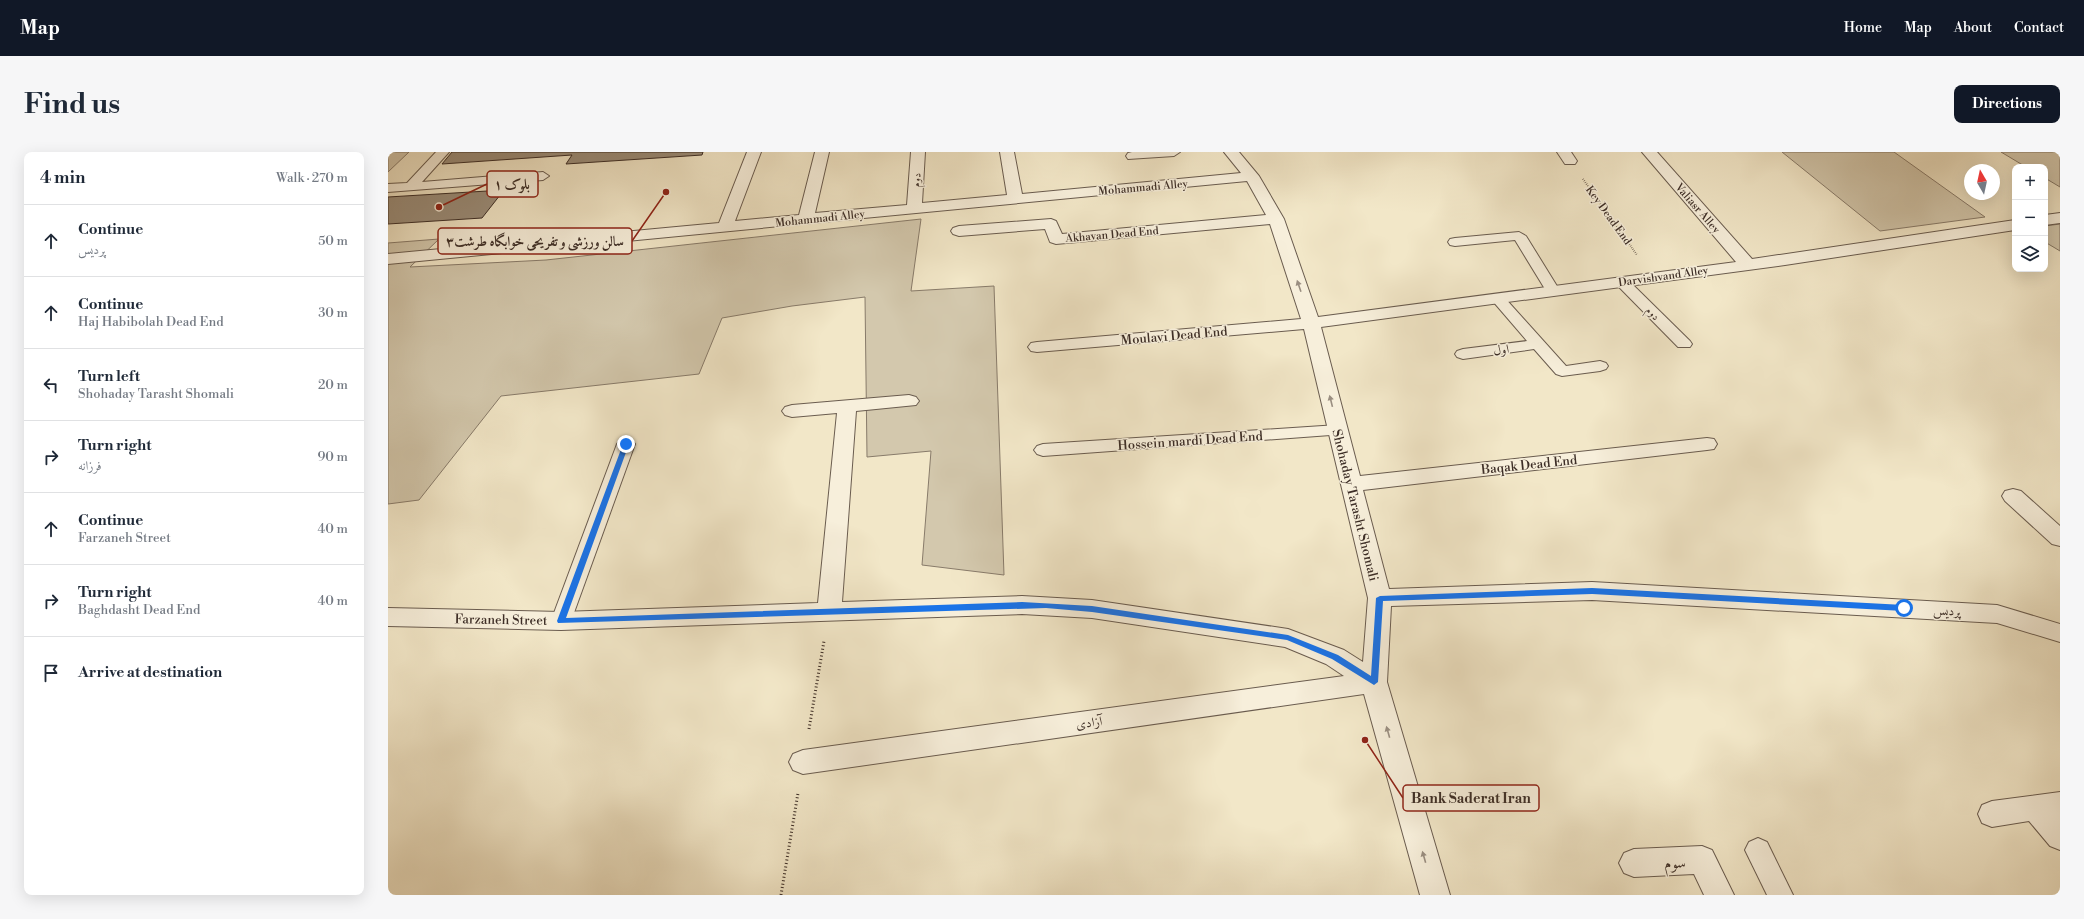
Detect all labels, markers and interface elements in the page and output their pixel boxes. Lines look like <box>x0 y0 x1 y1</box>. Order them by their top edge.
text: Map <box>20 16 60 40</box>
text: Home <box>1844 19 1882 37</box>
text: Map <box>1904 19 1932 37</box>
text: About <box>1954 19 1992 37</box>
text: Contact <box>2014 19 2064 37</box>
button: Directions <box>1954 85 2060 123</box>
text: Find us <box>24 87 120 122</box>
north arrow <box>1964 164 2000 200</box>
map controls <box>2012 164 2048 272</box>
button: + <box>2012 164 2048 200</box>
text: 4 min <box>40 167 85 189</box>
text: Walk · 270 m <box>276 170 348 186</box>
callout: بلوک ۱ <box>487 171 538 197</box>
street label: دوم <box>910 172 926 188</box>
text: بلوک ۱ <box>494 176 530 194</box>
street label: Mohammadi Alley <box>1098 177 1189 199</box>
street label: Valiasr Alley <box>1671 180 1723 237</box>
street label: Key Dead End <box>1582 183 1635 248</box>
button: − <box>2012 200 2048 236</box>
street label: Mohammadi Alley <box>775 207 866 231</box>
text: Continue <box>78 220 143 239</box>
street label: Akhavan Dead End <box>1064 224 1160 246</box>
callout: سالن ورزشی و تفریحی خوابگاه طرشت۳ <box>438 228 632 254</box>
icon: ahead <box>40 230 62 252</box>
text: سالن ورزشی و تفریحی خوابگاه طرشت۳ <box>446 232 624 251</box>
text: 50 m <box>318 233 348 249</box>
button: layers <box>2012 236 2048 272</box>
text: پردیس <box>78 242 105 258</box>
street label: Darvishvand Alley <box>1617 264 1710 290</box>
one-way arrow <box>1295 280 1301 292</box>
text: Continue <box>78 295 143 314</box>
icon: ahead <box>40 302 62 324</box>
street label: دوم <box>1641 304 1662 325</box>
text: 30 m <box>318 305 348 321</box>
text: Haj Habibolah Dead End <box>78 314 224 330</box>
street label: Moulavi Dead End <box>1120 323 1229 349</box>
street label: اول <box>1492 341 1510 359</box>
text: Turn left <box>78 367 140 386</box>
icon: left <box>40 374 62 396</box>
text: 20 m <box>318 377 348 393</box>
text: Shohaday Tarasht Shomali <box>78 386 234 402</box>
one-way arrow <box>1327 394 1333 407</box>
street label: Hossein mardi Dead End <box>1117 428 1264 454</box>
street label: Shohaday Tarasht Shomali <box>1328 428 1382 583</box>
route end <box>617 435 635 453</box>
text: Turn right <box>78 436 152 455</box>
icon: right <box>40 446 62 468</box>
text: 90 m <box>317 449 348 465</box>
street label: Baqak Dead End <box>1479 452 1579 478</box>
text: فرزانه <box>78 458 102 474</box>
text: Continue <box>78 511 143 530</box>
icon: ahead <box>40 518 62 540</box>
text: 40 m <box>318 521 348 537</box>
text: Farzaneh Street <box>78 530 171 546</box>
text: Turn right <box>78 583 152 602</box>
icon: right <box>40 590 62 612</box>
text: 40 m <box>318 593 348 609</box>
route start <box>1895 599 1913 617</box>
text: Baghdasht Dead End <box>78 602 200 618</box>
street label: پردیس <box>1933 602 1963 621</box>
street label: Farzaneh Street <box>454 611 548 629</box>
icon: arrive <box>40 662 62 684</box>
text: Arrive at destination <box>78 663 222 682</box>
street label: آزادی <box>1075 713 1105 733</box>
one-way arrow <box>1385 726 1391 738</box>
callout: Bank Saderat Iran <box>1403 785 1539 811</box>
text: Bank Saderat Iran <box>1411 790 1531 808</box>
one-way arrow <box>1421 851 1427 863</box>
street label: سوم <box>1664 853 1686 877</box>

